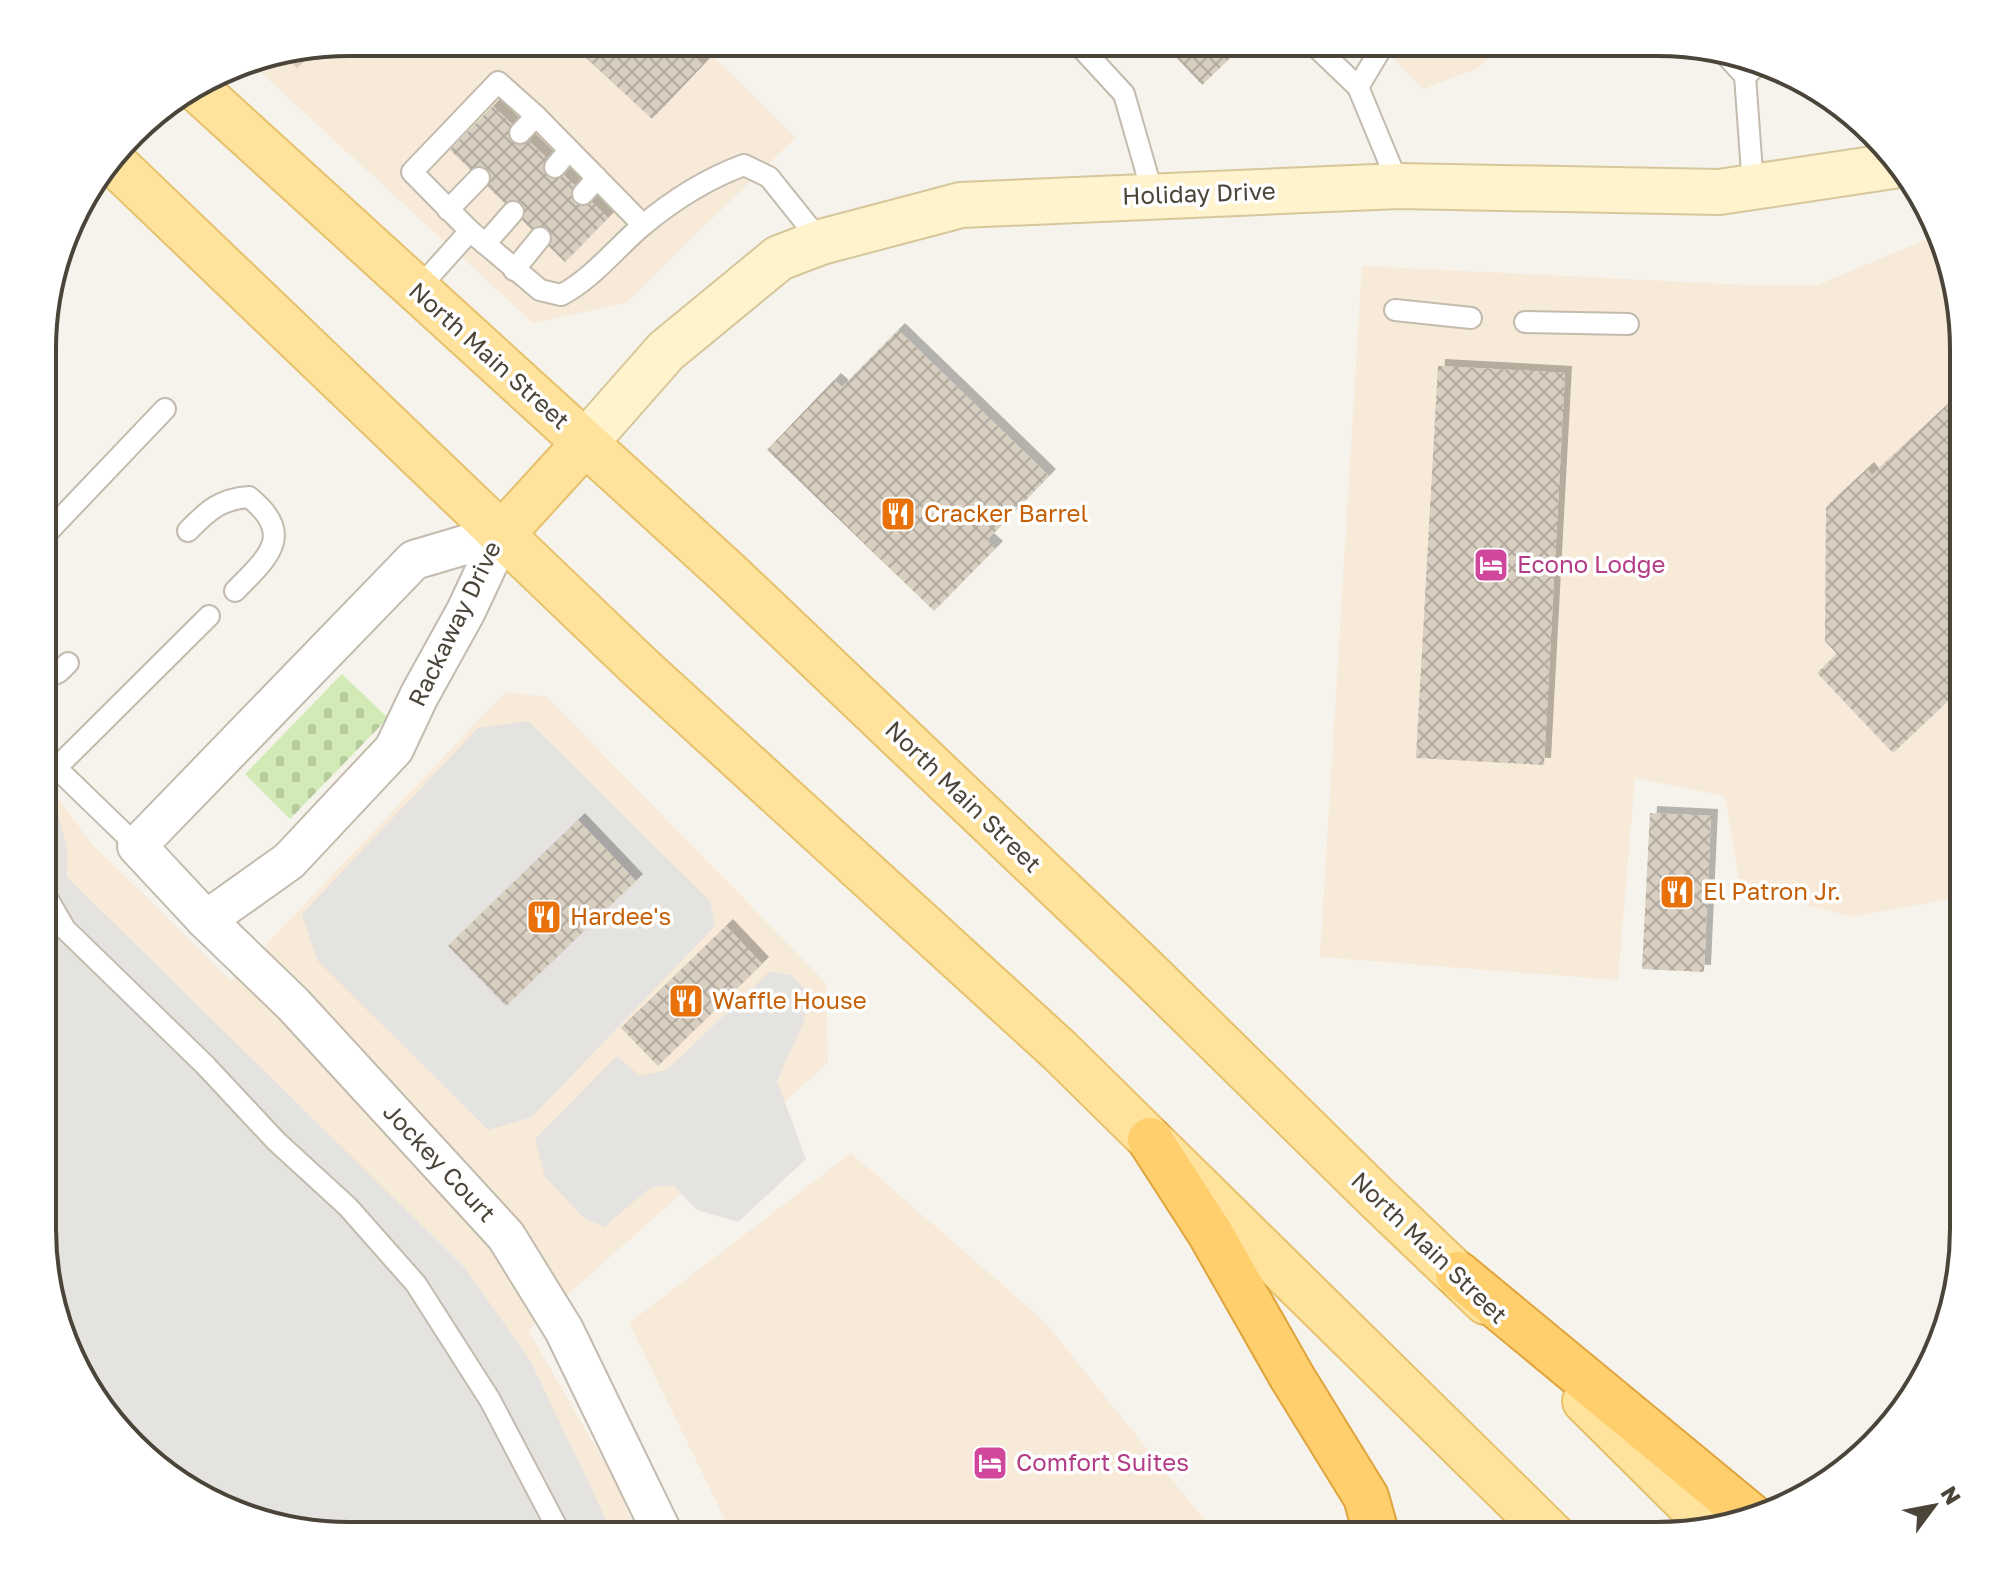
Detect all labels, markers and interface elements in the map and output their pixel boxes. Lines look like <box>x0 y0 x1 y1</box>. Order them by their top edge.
street label: Holiday Drive <box>1122 175 1276 210</box>
street label: North Main Street <box>404 275 576 434</box>
restaurant icon: Cracker Barrel <box>879 495 917 533</box>
place label: Cracker Barrel <box>924 498 1088 527</box>
street label: Rackaway Drive <box>401 536 506 711</box>
hotel icon: Econo Lodge <box>1472 546 1510 584</box>
place label: Econo Lodge <box>1517 549 1665 578</box>
street label: North Main Street <box>880 714 1048 878</box>
restaurant icon: El Patron Jr. <box>1658 873 1696 911</box>
place label: El Patron Jr. <box>1703 876 1841 905</box>
restaurant icon: Hardee's <box>525 898 563 936</box>
place label: Hardee's <box>570 901 671 930</box>
restaurant icon: Waffle House <box>667 982 705 1020</box>
place label: Waffle House <box>712 985 867 1014</box>
street label: Jockey Court <box>378 1097 502 1227</box>
street label: North Main Street <box>1346 1165 1514 1329</box>
hotel icon: Comfort Suites <box>971 1444 1009 1482</box>
place label: Comfort Suites <box>1016 1447 1189 1476</box>
north arrow <box>1894 1466 1974 1546</box>
text: N <box>1936 1481 1967 1509</box>

